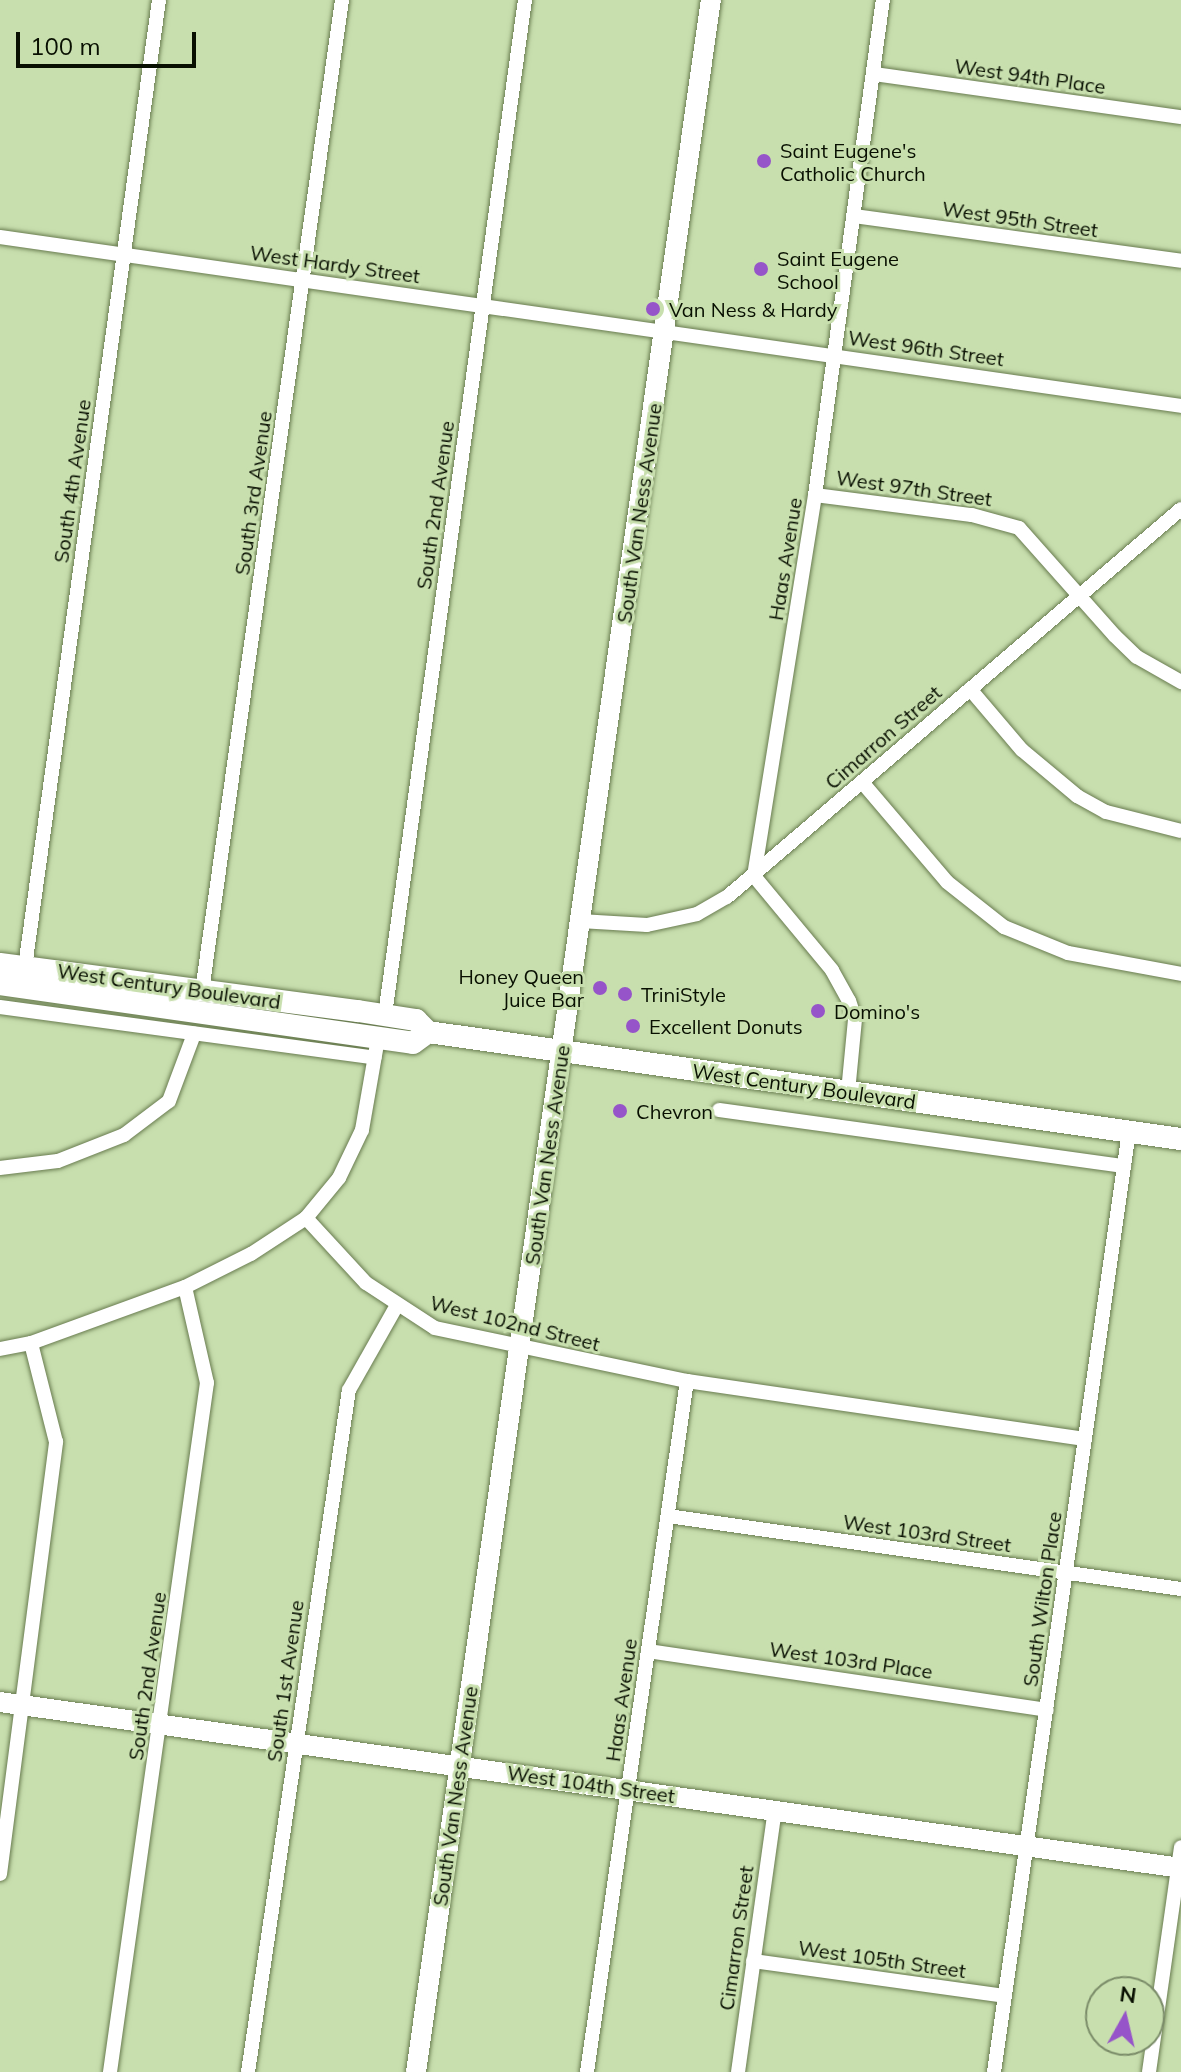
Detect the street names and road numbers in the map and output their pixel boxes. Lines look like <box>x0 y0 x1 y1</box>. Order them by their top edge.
street label: West 94th Place <box>953 54 1107 98</box>
street label: West 95th Street <box>940 196 1100 242</box>
street label: West Hardy Street <box>248 240 422 288</box>
street label: West 96th Street <box>846 325 1006 371</box>
street label: South 4th Avenue <box>49 398 95 564</box>
street label: South Van Ness Avenue <box>612 402 666 624</box>
street label: South 3rd Avenue <box>230 409 276 577</box>
street label: South 2nd Avenue <box>411 419 459 591</box>
street label: West 97th Street <box>834 465 994 511</box>
street label: Haas Avenue <box>763 496 807 622</box>
street label: Cimarron Street <box>820 680 946 794</box>
street label: West Century Boulevard <box>56 958 282 1014</box>
street label: South Van Ness Avenue <box>520 1044 574 1266</box>
street label: West Century Boulevard <box>691 1058 917 1114</box>
street label: West 102nd Street <box>428 1290 602 1356</box>
street label: West 103rd Street <box>841 1509 1013 1557</box>
street label: South Wilton Place <box>1018 1510 1066 1688</box>
street label: South 2nd Avenue <box>123 1590 171 1762</box>
street label: South 1st Avenue <box>262 1599 308 1763</box>
street label: Haas Avenue <box>600 1637 642 1763</box>
street label: West 103rd Place <box>768 1637 934 1683</box>
street label: South Van Ness Avenue <box>428 1685 482 1907</box>
street label: West 104th Street <box>506 1760 676 1808</box>
street label: Cimarron Street <box>714 1864 758 2012</box>
street label: West 105th Street <box>797 1935 967 1983</box>

